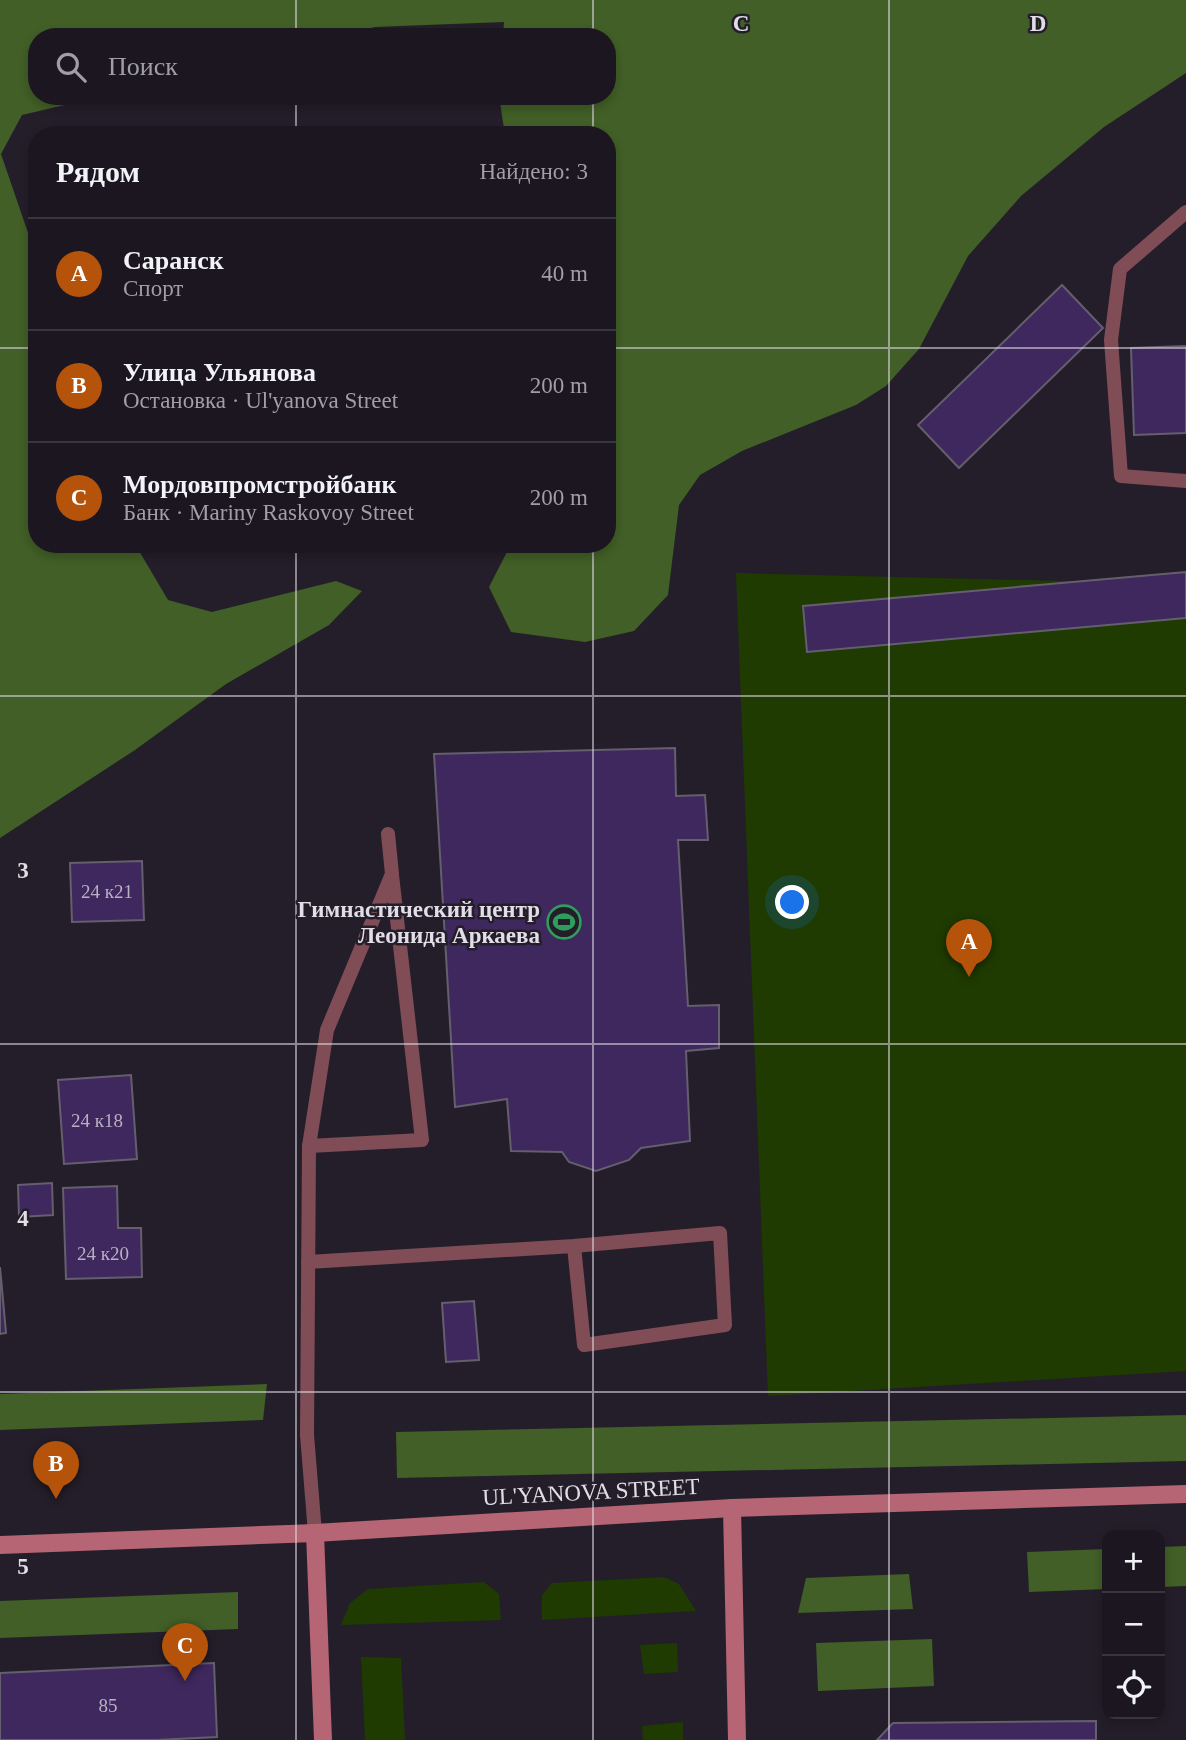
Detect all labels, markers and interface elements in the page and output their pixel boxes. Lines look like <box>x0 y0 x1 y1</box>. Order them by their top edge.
text: C <box>733 11 749 36</box>
text: D <box>1030 11 1046 36</box>
search box <box>28 28 616 105</box>
icon: search <box>52 48 90 86</box>
text: Поиск <box>108 52 178 81</box>
text: Рядом <box>56 155 140 188</box>
text: Найдено: 3 <box>480 159 588 184</box>
text: Саранск <box>123 246 224 275</box>
text: A <box>71 261 87 286</box>
text: 40 m <box>541 261 588 286</box>
text: Спорт <box>123 276 183 301</box>
text: Улица Ульянова <box>123 358 316 387</box>
text: B <box>71 373 87 398</box>
text: 200 m <box>530 373 588 398</box>
text: Остановка · Ul'yanova Street <box>123 388 398 413</box>
text: Мордовпромстройбанк <box>123 470 397 499</box>
text: C <box>71 485 87 510</box>
text: 200 m <box>530 485 588 510</box>
text: Банк · Mariny Raskovoy Street <box>123 500 414 525</box>
text: 3 <box>17 858 29 883</box>
house number: 24 к21 <box>81 881 133 902</box>
your location <box>775 885 809 919</box>
place label: Гимнастический центр Леонида Аркаева <box>298 897 540 948</box>
sports icon: Гимнастический центр Леонида Аркаева <box>545 903 583 941</box>
pin: A <box>946 919 992 977</box>
house number: 24 к18 <box>71 1110 123 1131</box>
text: 4 <box>17 1206 29 1231</box>
house number: 24 к20 <box>77 1243 129 1264</box>
pin: B <box>33 1441 79 1499</box>
street label: UL'YANOVA STREET <box>482 1474 700 1510</box>
map controls <box>1102 1530 1165 1719</box>
button: + <box>1102 1530 1165 1593</box>
text: 5 <box>17 1554 29 1579</box>
button: − <box>1102 1593 1165 1656</box>
pin: C <box>162 1623 208 1681</box>
button: locate <box>1102 1656 1165 1719</box>
house number: 85 <box>99 1695 118 1716</box>

